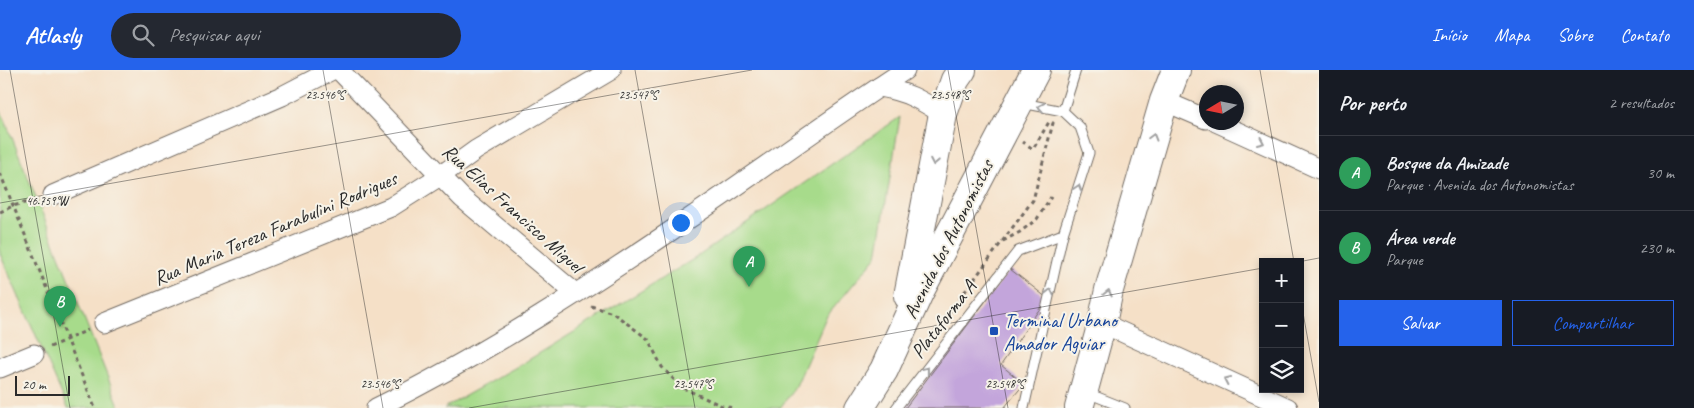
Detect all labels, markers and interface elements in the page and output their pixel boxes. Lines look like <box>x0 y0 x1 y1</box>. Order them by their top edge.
search box <box>111 13 461 58</box>
text: Atlasly <box>25 20 81 50</box>
icon: search <box>129 21 157 49</box>
text: Pesquisar aqui <box>169 23 259 47</box>
text: Início <box>1432 24 1467 46</box>
text: Mapa <box>1495 24 1529 46</box>
text: Sobre <box>1557 24 1593 46</box>
text: Contato <box>1621 24 1669 46</box>
north arrow <box>1199 85 1244 130</box>
text: 23.546°S <box>306 87 346 103</box>
text: 23.547°S <box>619 87 659 103</box>
text: 23.548°S <box>931 87 971 103</box>
text: Por perto <box>1339 90 1406 116</box>
text: 2 resultados <box>1609 93 1674 113</box>
one-way arrow <box>1037 102 1046 113</box>
one-way arrow <box>1148 133 1158 141</box>
one-way arrow <box>1256 136 1265 147</box>
street label: Rua Elias Francisco Miguel <box>437 139 591 281</box>
text: Bosque da Amizade <box>1386 151 1508 175</box>
street label: Avenida dos Autonomistas <box>898 154 1000 323</box>
one-way arrow <box>929 158 940 167</box>
text: A <box>1351 163 1359 183</box>
text: 30 m <box>1647 163 1674 183</box>
street label: Rua Maria Tereza Farabulini Rodrigues <box>150 165 403 291</box>
text: Parque · Avenida dos Autonomistas <box>1386 175 1573 195</box>
one-way arrow <box>1073 184 1083 192</box>
text: 46.759°W <box>26 193 70 209</box>
your location <box>668 210 694 236</box>
text: Área verde <box>1386 226 1455 250</box>
text: B <box>1351 238 1359 258</box>
text: 230 m <box>1640 238 1674 258</box>
pin: A <box>733 246 765 287</box>
text: Parque <box>1386 250 1423 270</box>
map controls <box>1259 258 1304 393</box>
button: + <box>1259 258 1304 303</box>
street label: Plataforma A <box>905 275 982 363</box>
pin: B <box>44 286 76 327</box>
one-way arrow <box>1044 288 1055 297</box>
one-way arrow <box>1102 288 1113 297</box>
button: Salvar <box>1339 300 1502 346</box>
button: Compartilhar <box>1512 300 1674 346</box>
button: − <box>1259 303 1304 348</box>
place label: Terminal Urbano Amador Aguiar <box>1004 308 1119 356</box>
marker: Terminal Urbano Amador Aguiar <box>988 325 1000 337</box>
button: layers <box>1259 348 1304 393</box>
one-way arrow <box>920 366 929 375</box>
scale bar <box>15 373 70 396</box>
text: 20 m <box>22 376 46 393</box>
text: 23.546°S <box>361 376 401 392</box>
text: 23.547°S <box>674 376 714 392</box>
text: 23.548°S <box>986 376 1026 392</box>
one-way arrow <box>1223 376 1232 387</box>

